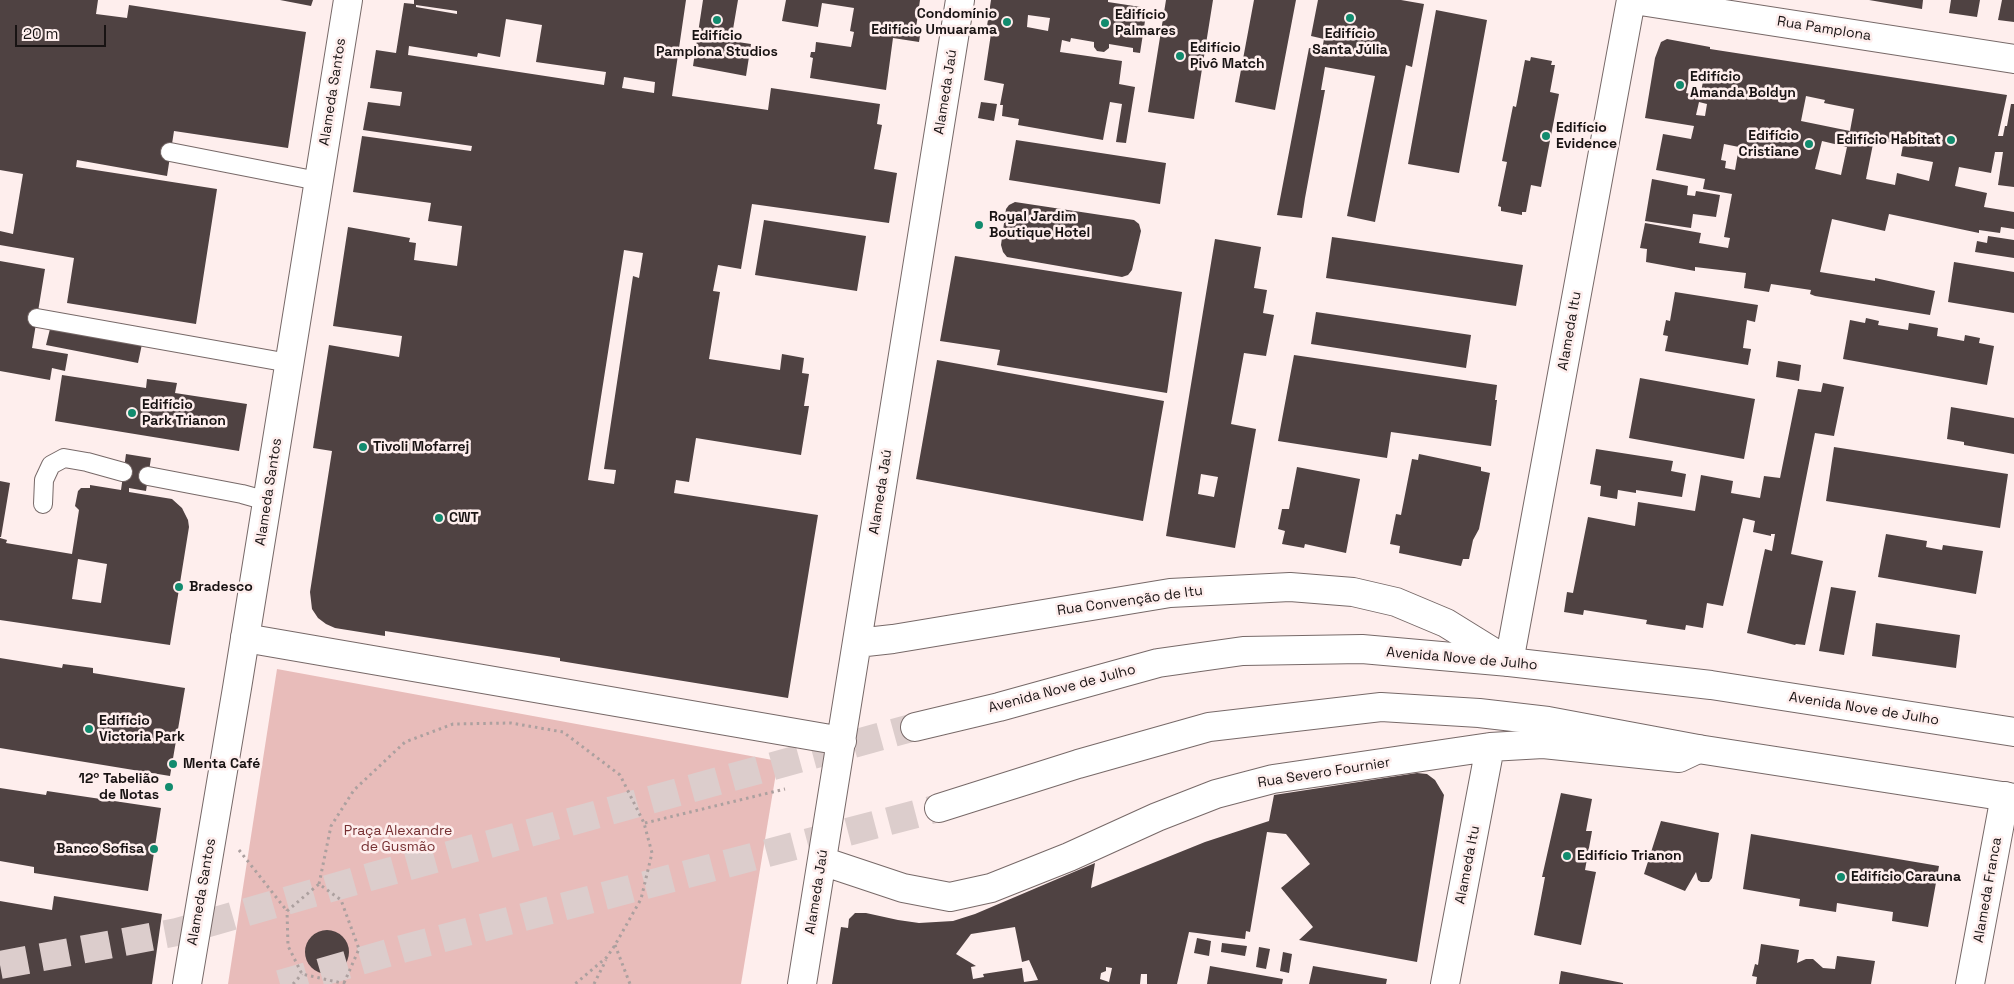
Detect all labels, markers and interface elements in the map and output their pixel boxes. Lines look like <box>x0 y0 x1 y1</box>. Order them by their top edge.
place label: Condomínio Edifício Umuarama <box>871 6 997 38</box>
place label: Edifício Palmares <box>1115 7 1176 40</box>
marker: Edifício Santa Júlia <box>1344 12 1356 24</box>
street label: Rua Pamplona <box>1776 13 1872 45</box>
marker: Edifício Pamplona Studios <box>711 14 723 26</box>
scale bar <box>18 15 109 47</box>
marker: Condomínio Edifício Umuarama <box>1001 16 1013 28</box>
marker: Edifício Palmares <box>1099 17 1111 29</box>
text: 20 m <box>23 24 58 43</box>
place label: Edifício Santa Júlia <box>1312 26 1388 58</box>
place label: Edifício Pamplona Studios <box>656 28 778 60</box>
street label: Alameda Santos <box>316 37 350 147</box>
place label: Edifício Pivô Match <box>1190 40 1265 72</box>
street label: Alameda Jaú <box>931 48 961 136</box>
marker: Edifício Pivô Match <box>1174 50 1186 62</box>
place label: Edifício Amanda Boldyn <box>1690 69 1796 102</box>
marker: Edifício Amanda Boldyn <box>1674 79 1686 91</box>
place label: Edifício Evidence <box>1556 120 1617 152</box>
place label: Edifício Cristiane <box>1739 128 1799 160</box>
marker: Edifício Evidence <box>1540 130 1552 142</box>
place label: Edifício Habitat <box>1836 132 1941 148</box>
marker: Edifício Habitat <box>1945 134 1957 146</box>
marker: Edifício Cristiane <box>1803 138 1815 150</box>
place label: Royal Jardim Boutique Hotel <box>989 209 1090 242</box>
marker: Royal Jardim Boutique Hotel <box>973 219 985 231</box>
street label: Alameda Itu <box>1555 290 1585 372</box>
place label: Edifício Park Trianon <box>142 397 226 430</box>
marker: Edifício Park Trianon <box>126 407 138 419</box>
street label: Alameda Santos <box>252 437 286 547</box>
place label: Tivoli Mofarrej <box>373 439 469 455</box>
marker: Tivoli Mofarrej <box>357 441 369 453</box>
street label: Alameda Jaú <box>866 448 896 536</box>
place label: CWT <box>449 510 479 526</box>
marker: CWT <box>433 512 445 524</box>
place label: Bradesco <box>189 579 253 595</box>
marker: Bradesco <box>173 581 185 593</box>
street label: Rua Convenção de Itu <box>1056 582 1204 620</box>
street label: Avenida Nove de Julho <box>1386 644 1538 674</box>
street label: Avenida Nove de Julho <box>987 661 1137 717</box>
street label: Avenida Nove de Julho <box>1788 689 1940 729</box>
place label: Edifício Victoria Park <box>99 713 185 746</box>
marker: Edifício Victoria Park <box>83 723 95 735</box>
street label: Rua Severo Fournier <box>1257 754 1391 792</box>
place label: Menta Café <box>183 756 260 772</box>
marker: Menta Café <box>167 758 179 770</box>
place label: 12º Tabelião de Notas <box>79 771 159 804</box>
marker: 12º Tabelião de Notas <box>163 781 175 793</box>
park label: Praça Alexandre de Gusmão <box>344 823 452 856</box>
street label: Alameda Itu <box>1452 824 1484 906</box>
street label: Alameda Franca <box>1970 836 2006 944</box>
street label: Alameda Santos <box>184 837 220 947</box>
place label: Banco Sofisa <box>56 841 144 857</box>
marker: Banco Sofisa <box>148 843 160 855</box>
street label: Alameda Jaú <box>802 848 832 936</box>
place label: Edifício Trianon <box>1577 848 1682 864</box>
marker: Edifício Trianon <box>1561 850 1573 862</box>
place label: Edifício Carauna <box>1851 869 1961 885</box>
marker: Edifício Carauna <box>1835 871 1847 883</box>

